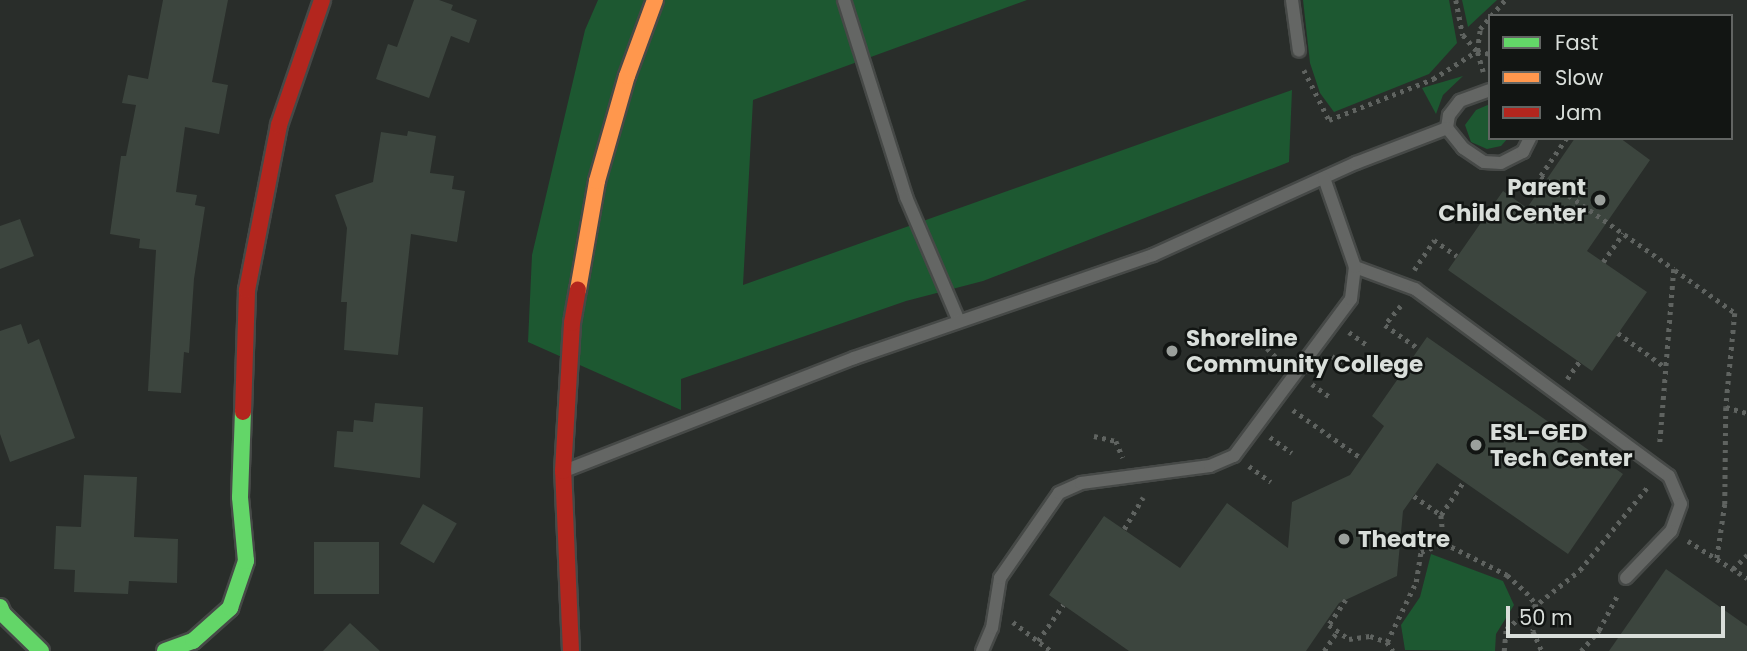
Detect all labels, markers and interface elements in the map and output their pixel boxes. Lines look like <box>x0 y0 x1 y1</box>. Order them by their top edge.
legend <box>1488 14 1733 140</box>
text: Fast <box>1555 28 1598 57</box>
text: Slow <box>1555 63 1603 92</box>
text: Jam <box>1555 98 1602 127</box>
place label: Parent Child Center <box>1438 173 1586 227</box>
marker: Parent Child Center <box>1592 192 1608 208</box>
place label: Shoreline Community College <box>1186 324 1423 378</box>
marker: Shoreline Community College <box>1164 343 1180 359</box>
place label: ESL-GED Tech Center <box>1490 418 1633 472</box>
marker: ESL-GED Tech Center <box>1468 437 1484 453</box>
place label: Theatre <box>1358 525 1450 553</box>
marker: Theatre <box>1336 531 1352 547</box>
scale bar <box>1509 592 1728 636</box>
text: 50 m <box>1519 603 1573 632</box>

